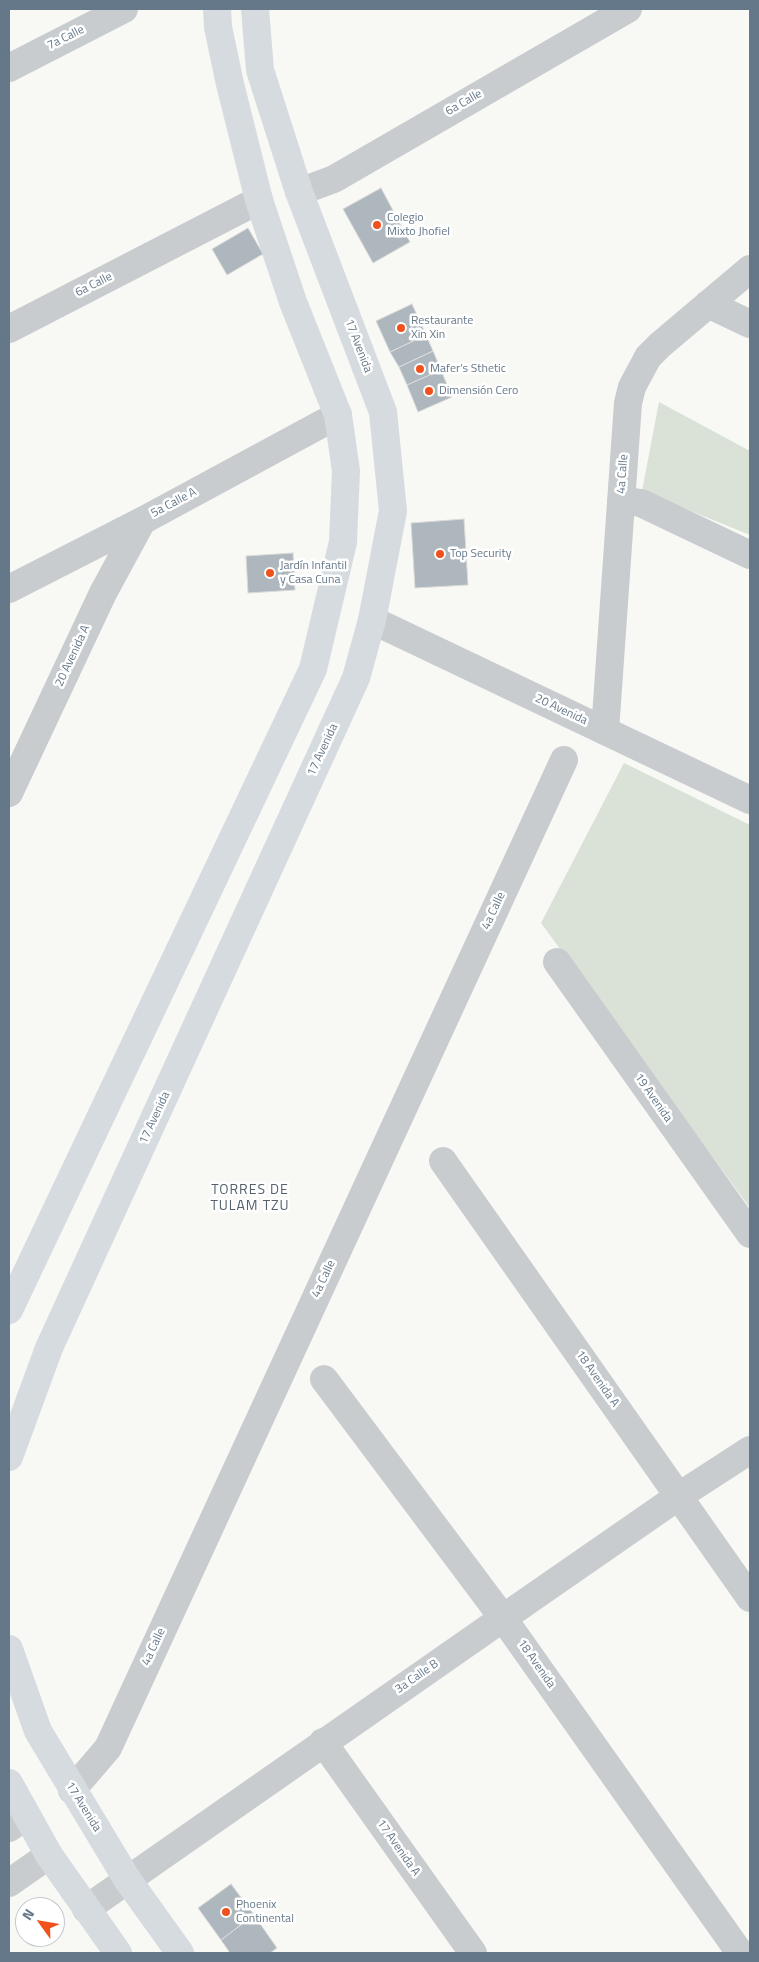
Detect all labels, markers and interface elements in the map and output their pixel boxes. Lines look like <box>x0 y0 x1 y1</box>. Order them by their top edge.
street label: 7a Calle <box>45 23 87 53</box>
street label: 6a Calle <box>443 87 485 119</box>
place label: Colegio Mixto Jhofiel <box>387 211 450 239</box>
marker: Colegio Mixto Jhofiel <box>371 219 383 231</box>
street label: 6a Calle <box>73 270 115 300</box>
place label: Restaurante Xin Xin <box>411 314 473 342</box>
street label: 17 Avenida <box>341 317 375 375</box>
marker: Restaurante Xin Xin <box>395 322 407 334</box>
place label: Mafer's Sthetic <box>430 362 506 376</box>
marker: Mafer's Sthetic <box>414 363 426 375</box>
place label: Dimensión Cero <box>439 384 518 398</box>
marker: Dimensión Cero <box>423 385 435 397</box>
street label: 4a Calle <box>614 454 632 494</box>
street label: 5a Calle A <box>149 485 199 521</box>
place label: Top Security <box>450 547 511 561</box>
marker: Top Security <box>434 548 446 560</box>
place label: Jardín Infantil y Casa Cuna <box>280 559 347 587</box>
marker: Jardín Infantil y Casa Cuna <box>264 567 276 579</box>
street label: 20 Avenida A <box>53 623 93 689</box>
street label: 20 Avenida <box>533 692 589 728</box>
street label: 17 Avenida <box>305 722 341 778</box>
street label: 4a Calle <box>479 890 509 932</box>
street label: 19 Avenida <box>631 1071 675 1125</box>
street label: 17 Avenida <box>137 1090 173 1146</box>
district label: TORRES DE TULAM TZU <box>209 1183 291 1216</box>
street label: 4a Calle <box>309 1258 339 1300</box>
street label: 18 Avenida A <box>572 1348 622 1410</box>
street label: 4a Calle <box>139 1626 169 1668</box>
street label: 18 Avenida <box>514 1637 558 1691</box>
street label: 3a Calle B <box>393 1657 441 1697</box>
street label: 17 Avenida <box>62 1779 104 1835</box>
street label: 17 Avenida A <box>373 1817 423 1879</box>
north arrow <box>15 1897 65 1947</box>
place label: Phoenix Continental <box>236 1898 294 1926</box>
text: N <box>16 1905 39 1924</box>
marker: Phoenix Continental <box>220 1906 232 1918</box>

